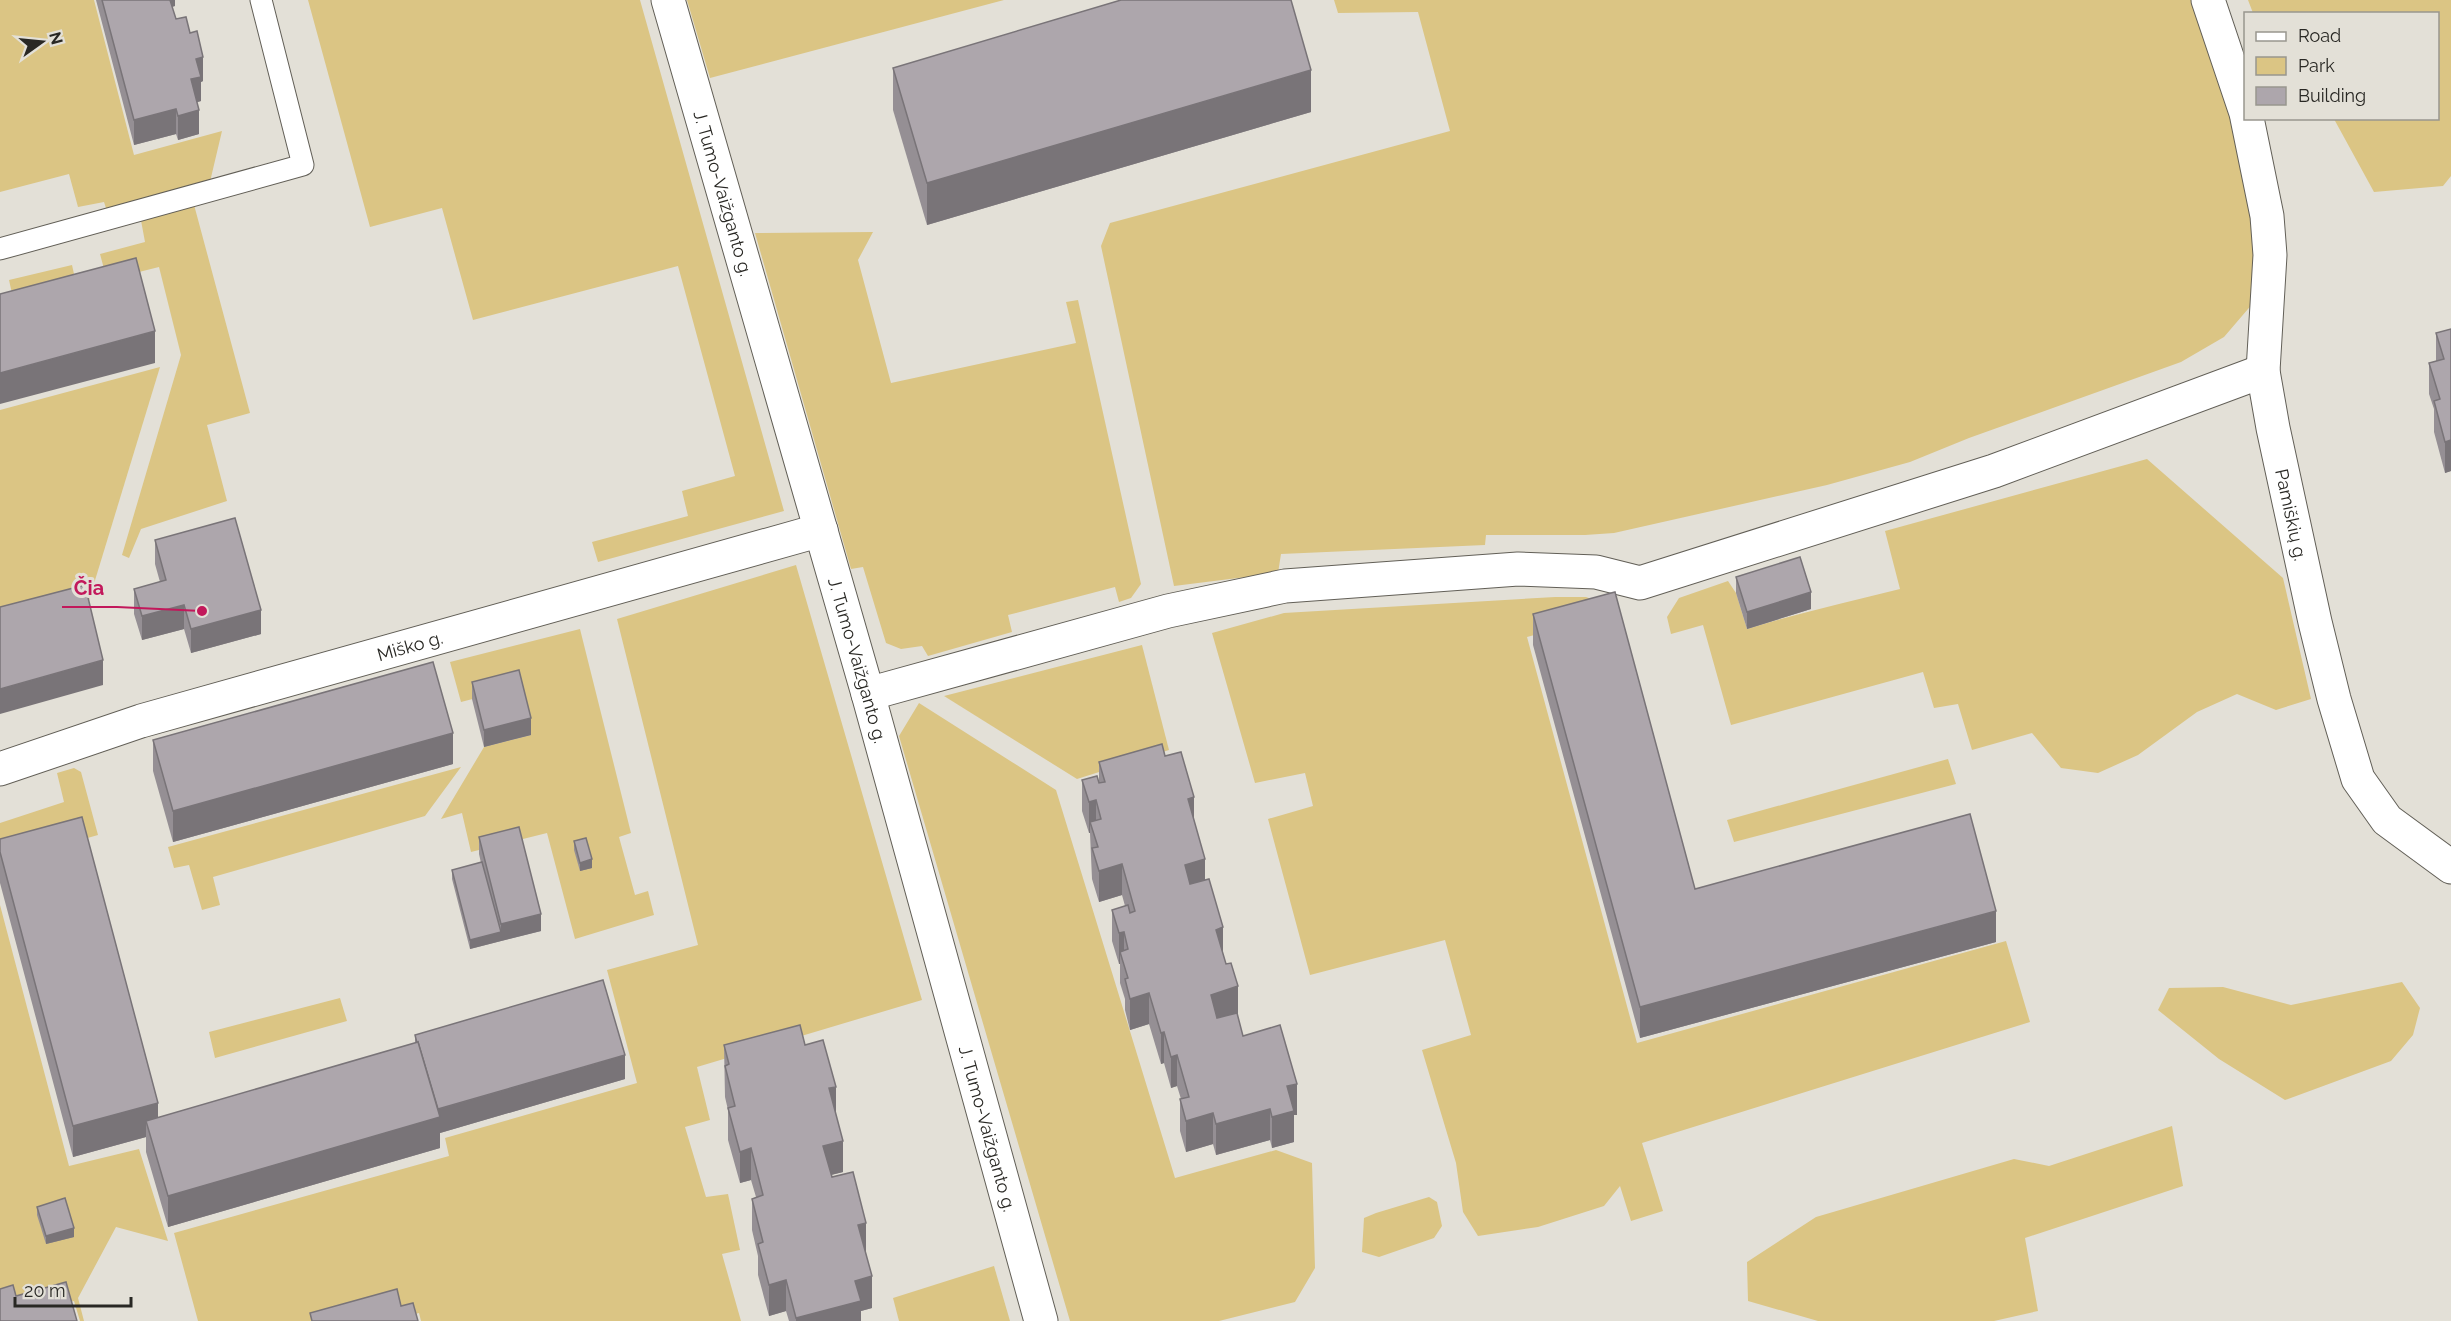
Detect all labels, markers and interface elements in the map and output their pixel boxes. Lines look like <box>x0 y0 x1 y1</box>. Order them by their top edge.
north arrow <box>12 12 72 72</box>
legend <box>2244 12 2439 120</box>
text: Road <box>2298 25 2341 46</box>
text: N <box>45 30 67 47</box>
text: Park <box>2298 55 2335 76</box>
text: Building <box>2298 85 2366 106</box>
street label: J. Tumo-Vaižganto g. <box>690 108 757 278</box>
street label: Pamiškių g. <box>2272 467 2312 563</box>
callout: Čia <box>62 569 117 607</box>
text: Čia <box>74 575 104 600</box>
street label: J. Tumo-Vaižganto g. <box>824 575 892 745</box>
street label: Miško g. <box>374 626 445 665</box>
street label: J. Tumo-Vaižganto g. <box>955 1043 1021 1214</box>
scale bar <box>15 1270 130 1308</box>
text: 20 m <box>24 1280 66 1301</box>

